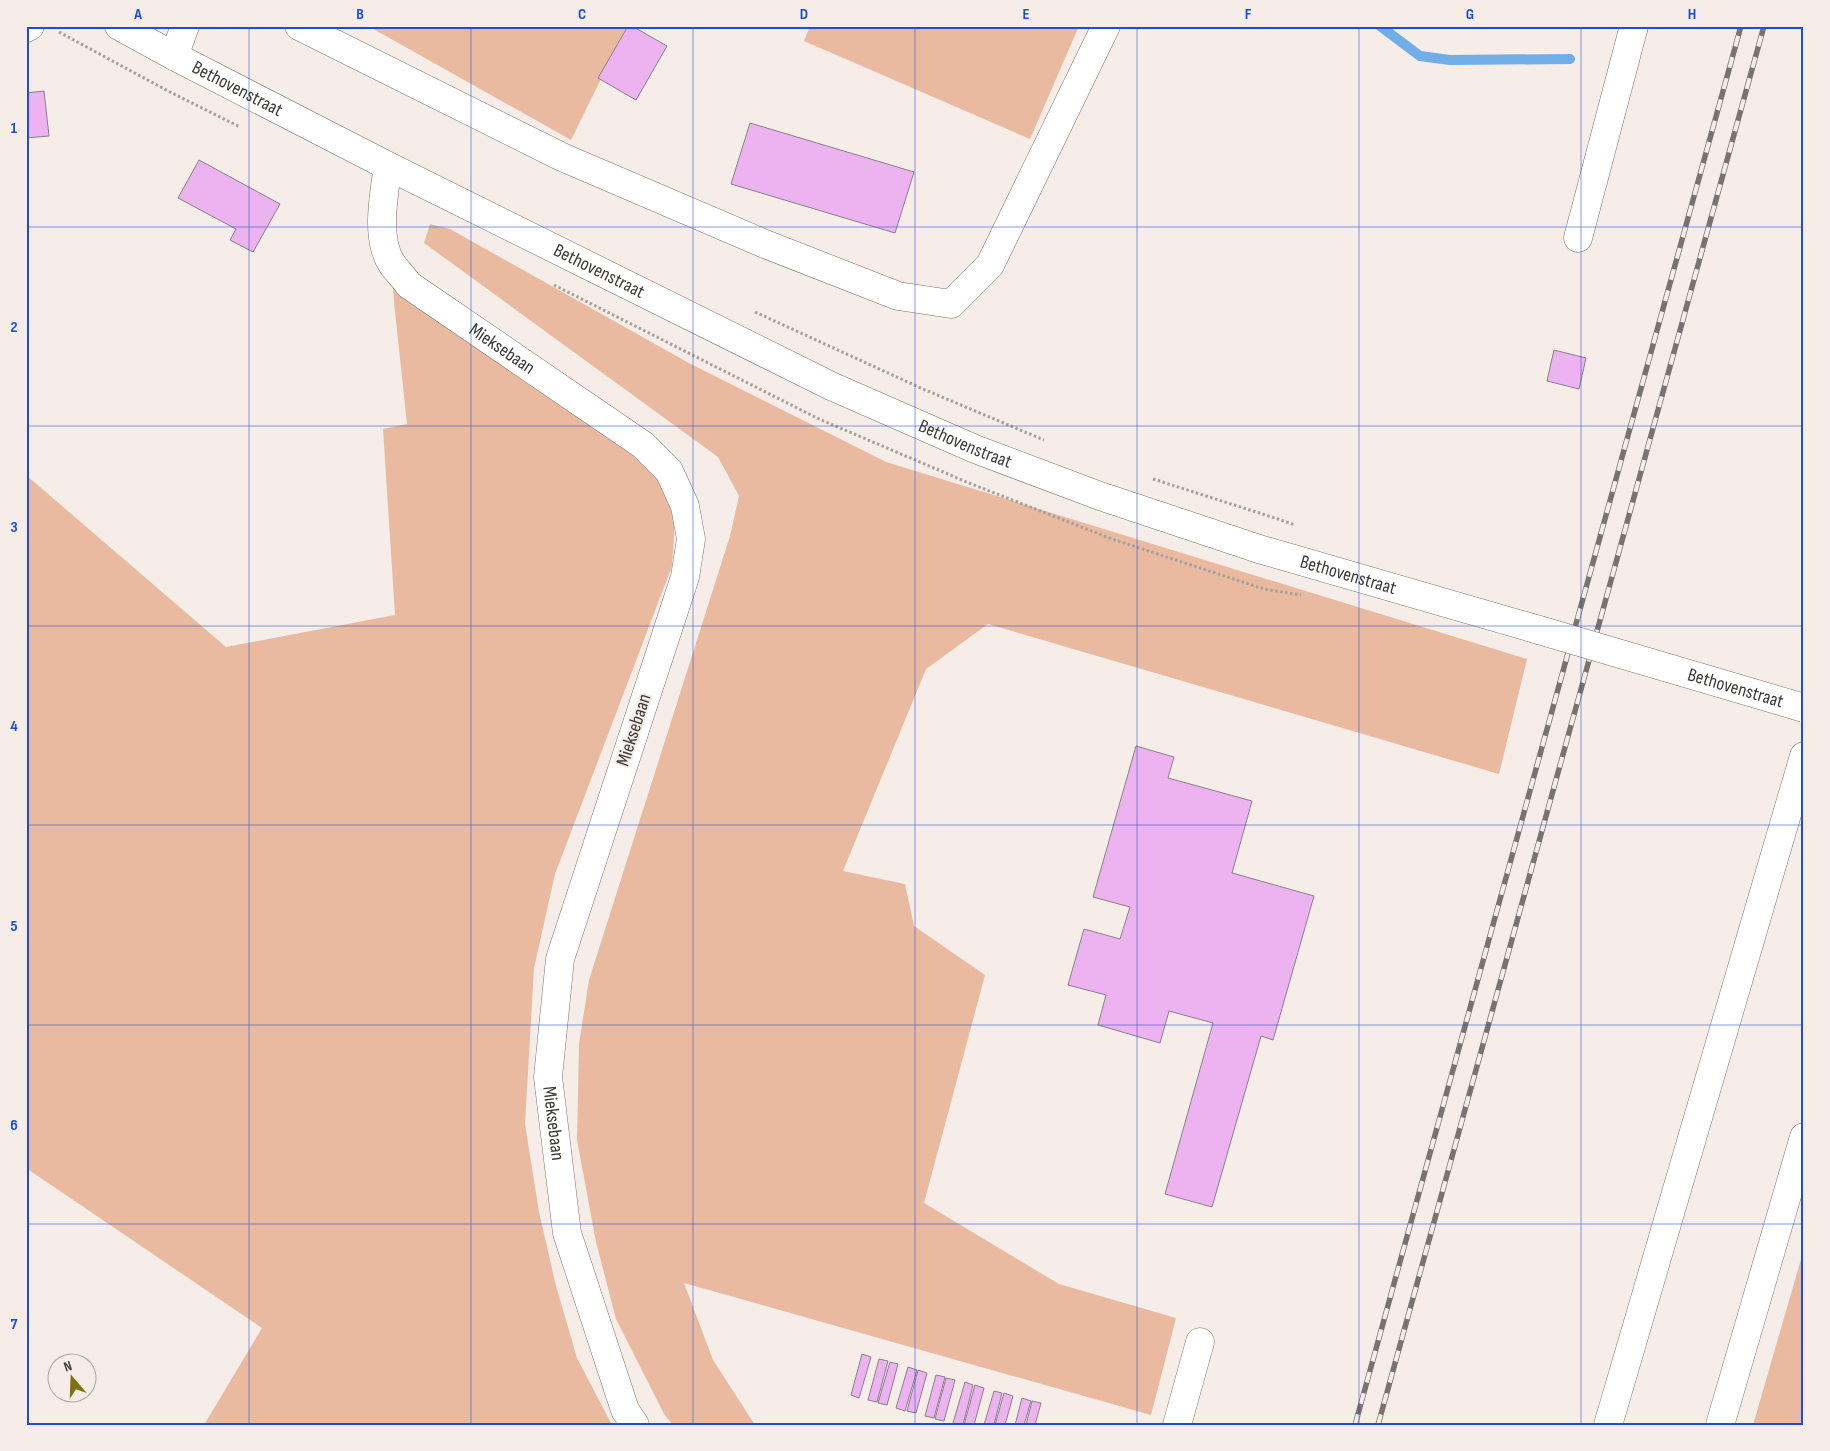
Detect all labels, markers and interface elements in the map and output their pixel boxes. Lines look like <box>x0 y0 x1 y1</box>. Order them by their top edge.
text: A <box>133 5 142 24</box>
text: B <box>356 5 364 24</box>
text: C <box>578 5 586 24</box>
text: D <box>800 5 808 24</box>
text: E <box>1023 5 1030 24</box>
text: F <box>1245 5 1252 24</box>
text: G <box>1466 5 1474 24</box>
text: H <box>1688 5 1696 24</box>
street label: Bethovenstraat <box>188 56 287 122</box>
text: 1 <box>11 119 18 138</box>
street label: Bethovenstraat <box>550 239 649 303</box>
text: 2 <box>10 318 18 337</box>
street label: Mieksebaan <box>465 318 539 379</box>
street label: Bethovenstraat <box>915 414 1015 473</box>
text: 3 <box>10 518 18 537</box>
street label: Bethovenstraat <box>1297 550 1399 600</box>
street label: Bethovenstraat <box>1685 663 1787 713</box>
street label: Mieksebaan <box>612 691 656 769</box>
text: 4 <box>10 717 18 736</box>
text: 5 <box>10 917 18 936</box>
street label: Mieksebaan <box>538 1085 570 1162</box>
text: 6 <box>10 1116 18 1135</box>
text: 7 <box>11 1315 18 1334</box>
north arrow <box>48 1354 98 1404</box>
text: N <box>62 1357 74 1375</box>

